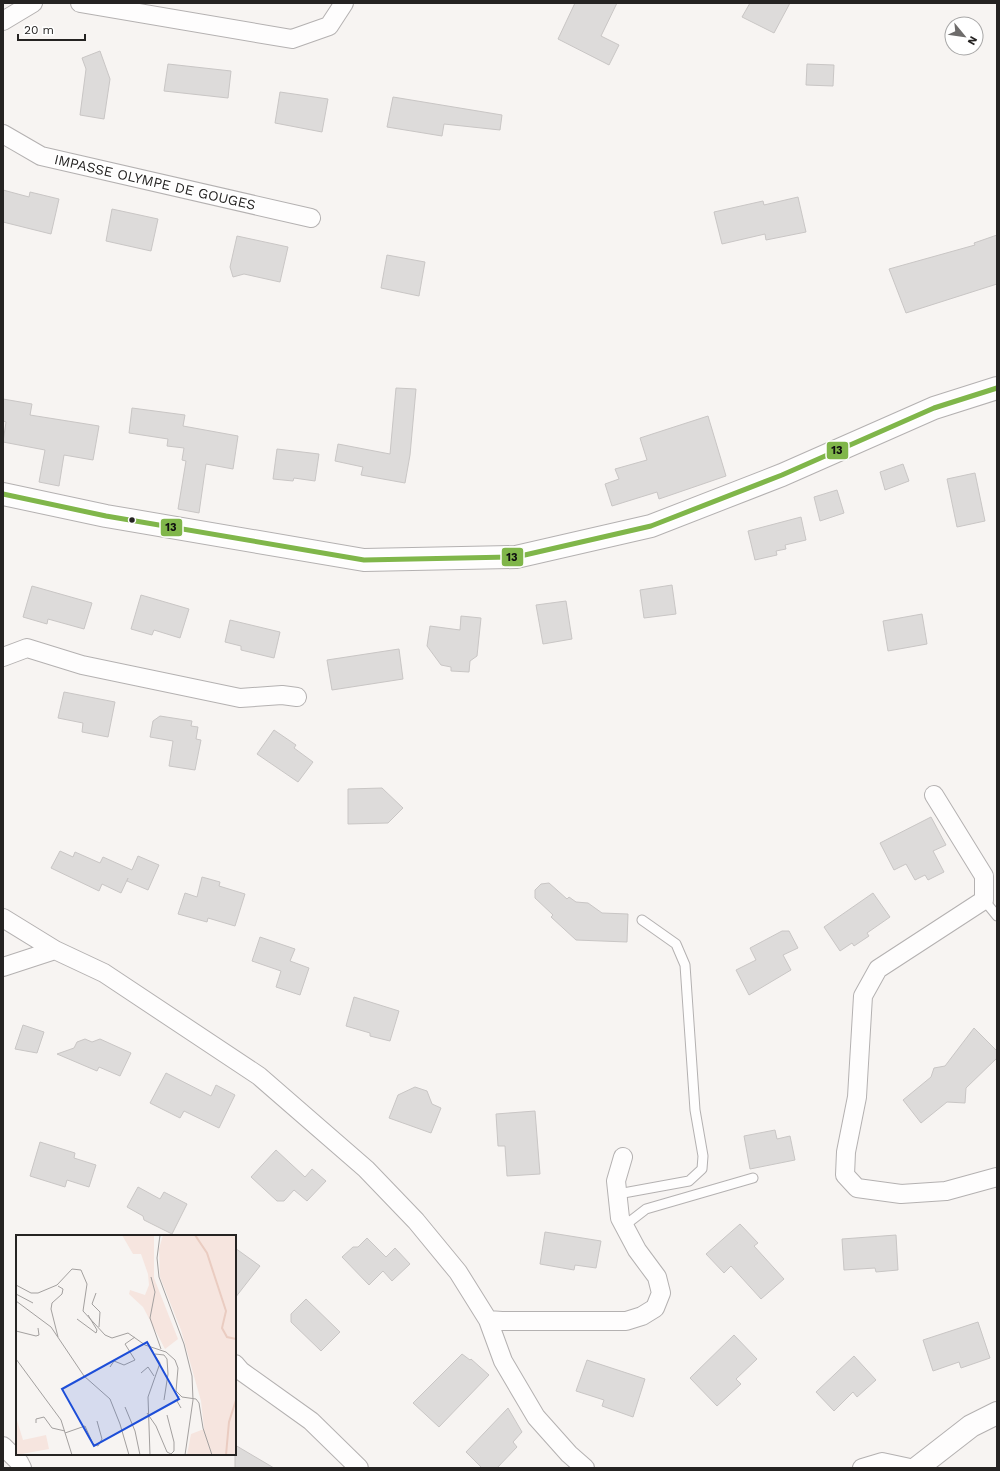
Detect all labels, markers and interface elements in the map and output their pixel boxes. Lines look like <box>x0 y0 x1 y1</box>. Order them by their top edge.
scale bar <box>18 16 85 42</box>
north arrow <box>944 16 984 56</box>
text: 20 m <box>24 23 54 37</box>
text: N <box>965 34 980 47</box>
street label: IMPASSE OLYMPE DE GOUGES <box>53 151 257 213</box>
line badge: 13 <box>826 441 849 460</box>
text: 13 <box>831 444 843 457</box>
unlabelled marker <box>127 515 137 525</box>
line badge: 13 <box>160 518 183 537</box>
text: 13 <box>165 521 177 534</box>
line badge: 13 <box>501 547 524 567</box>
text: 13 <box>506 551 518 564</box>
inset map <box>16 1235 236 1455</box>

